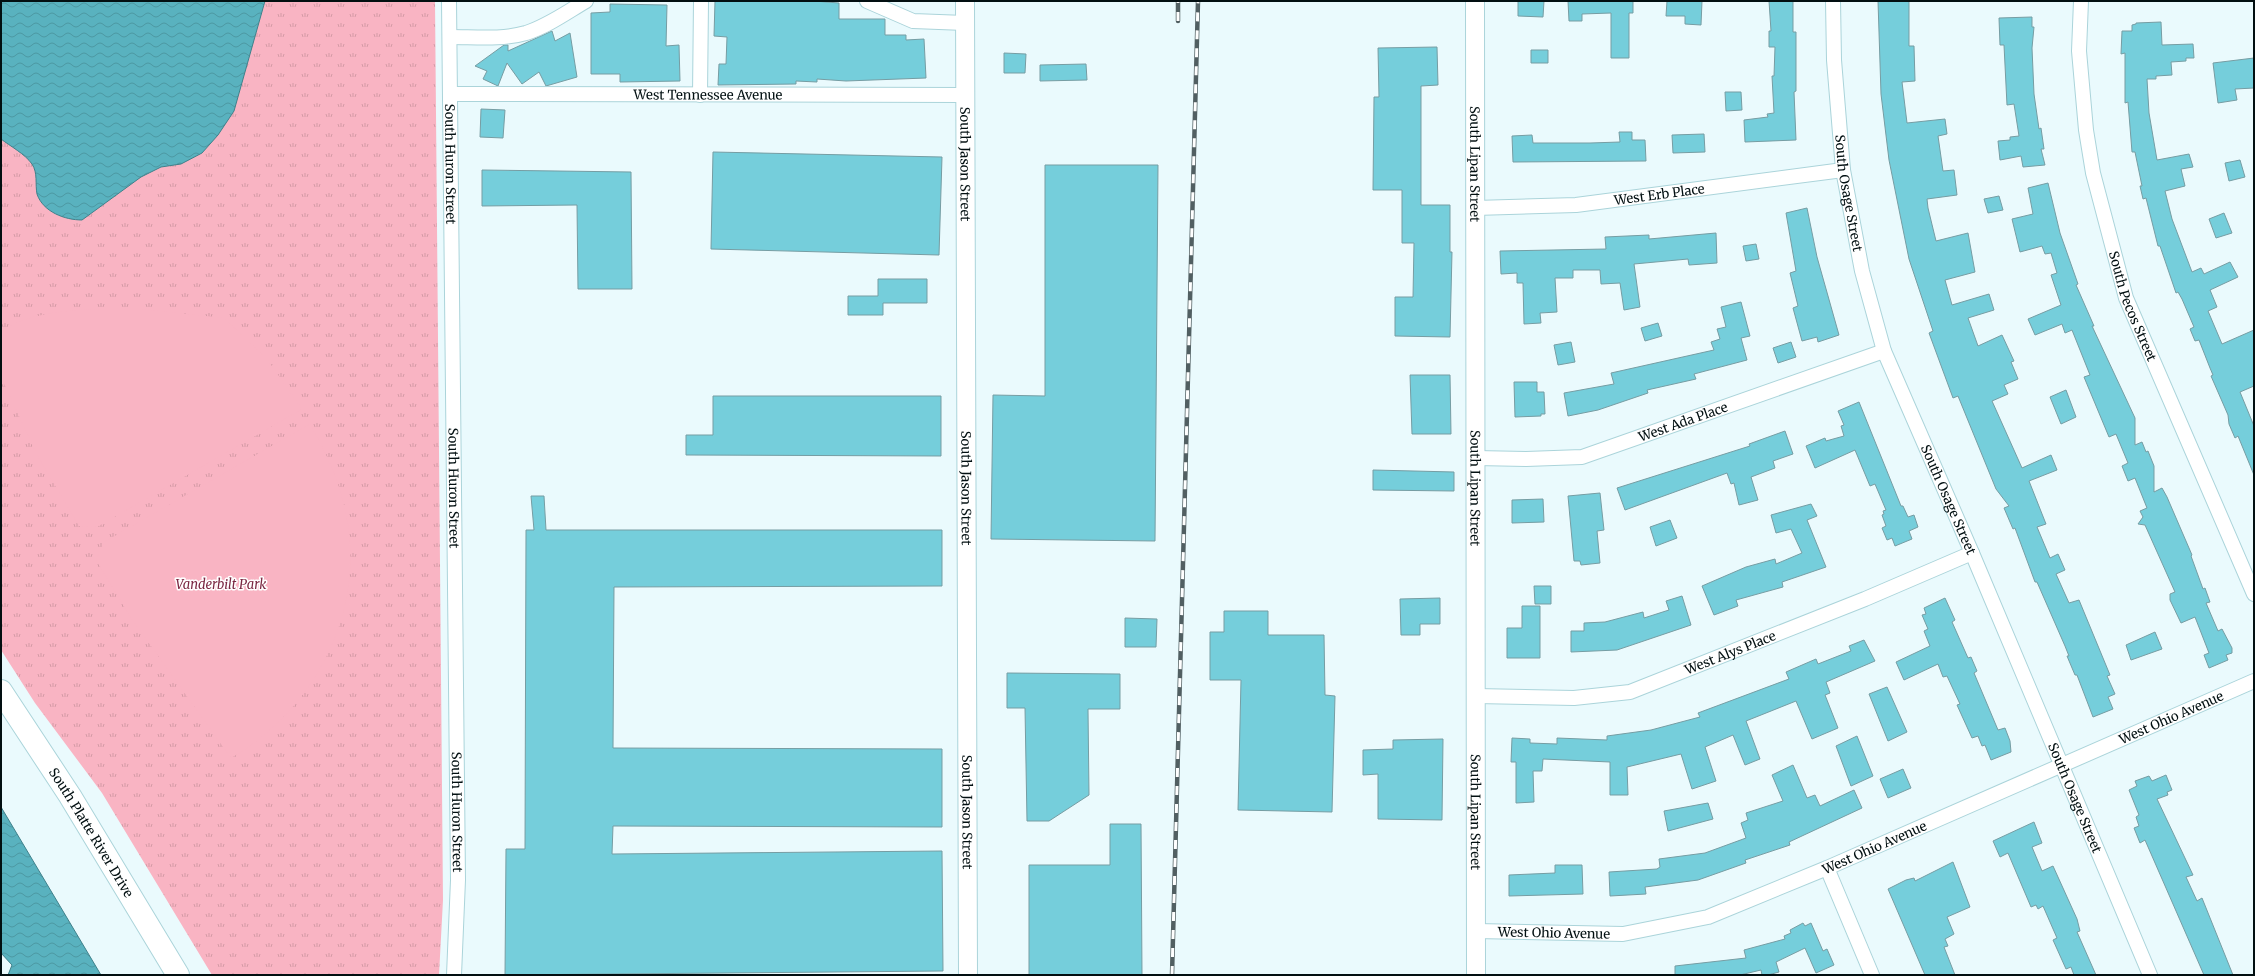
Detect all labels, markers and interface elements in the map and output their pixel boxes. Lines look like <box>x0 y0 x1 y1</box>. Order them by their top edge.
street label: West Tennessee Avenue <box>633 86 783 104</box>
street label: South Huron Street <box>441 104 459 224</box>
street label: South Lipan Street <box>1466 106 1483 222</box>
street label: South Jason Street <box>956 107 974 221</box>
street label: South Osage Street <box>1831 134 1866 253</box>
street label: West Erb Place <box>1612 180 1706 209</box>
street label: South Pecos Street <box>2105 249 2160 364</box>
street label: West Ada Place <box>1635 398 1730 446</box>
street label: South Huron Street <box>444 428 463 548</box>
street label: South Lipan Street <box>1466 430 1484 546</box>
street label: South Jason Street <box>957 431 975 545</box>
street label: South Osage Street <box>1917 442 1980 557</box>
park label: Vanderbilt Park <box>176 576 266 593</box>
street label: West Alys Place <box>1681 627 1778 679</box>
street label: West Ohio Avenue <box>2116 687 2226 748</box>
street label: South Osage Street <box>2044 740 2106 856</box>
street label: South Huron Street <box>448 752 466 872</box>
street label: South Lipan Street <box>1467 754 1484 870</box>
street label: South Jason Street <box>958 755 976 869</box>
street label: South Platte River Drive <box>45 765 137 901</box>
street label: West Ohio Avenue <box>1819 817 1929 878</box>
street label: West Ohio Avenue <box>1497 923 1610 943</box>

